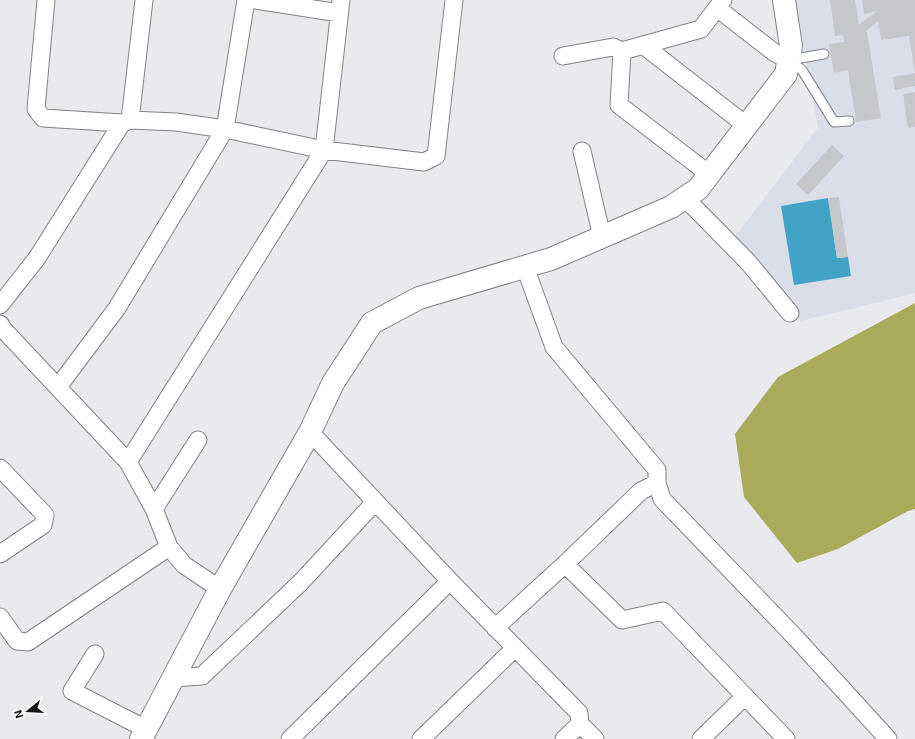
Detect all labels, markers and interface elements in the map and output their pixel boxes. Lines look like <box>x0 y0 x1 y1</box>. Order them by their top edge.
north arrow <box>8 691 48 731</box>
text: N <box>11 708 25 720</box>

